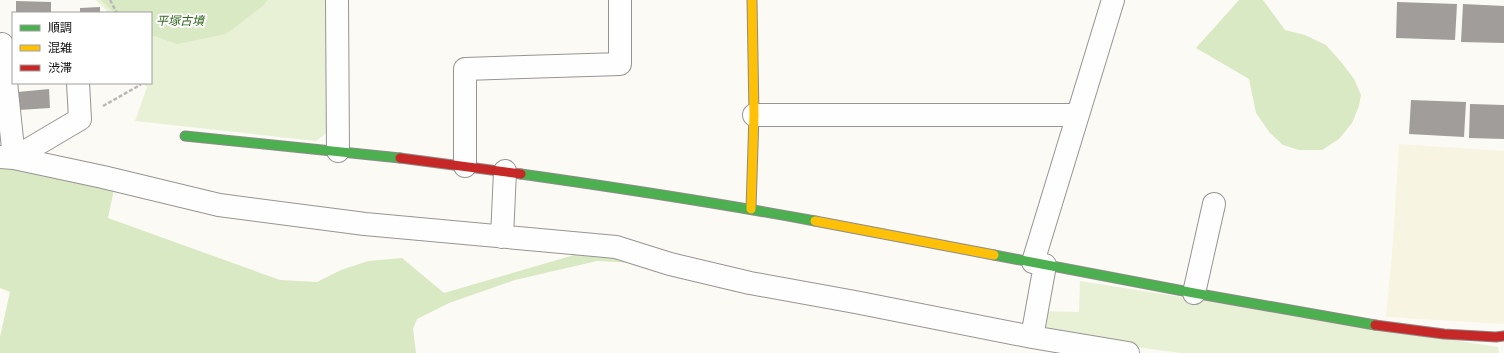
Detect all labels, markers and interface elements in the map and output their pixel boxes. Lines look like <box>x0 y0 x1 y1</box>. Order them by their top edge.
legend <box>12 12 152 84</box>
park label: 平塚古墳 <box>156 12 206 28</box>
text: 順調 <box>48 19 72 35</box>
text: 混雑 <box>48 39 72 55</box>
text: 渋滞 <box>48 59 72 75</box>

